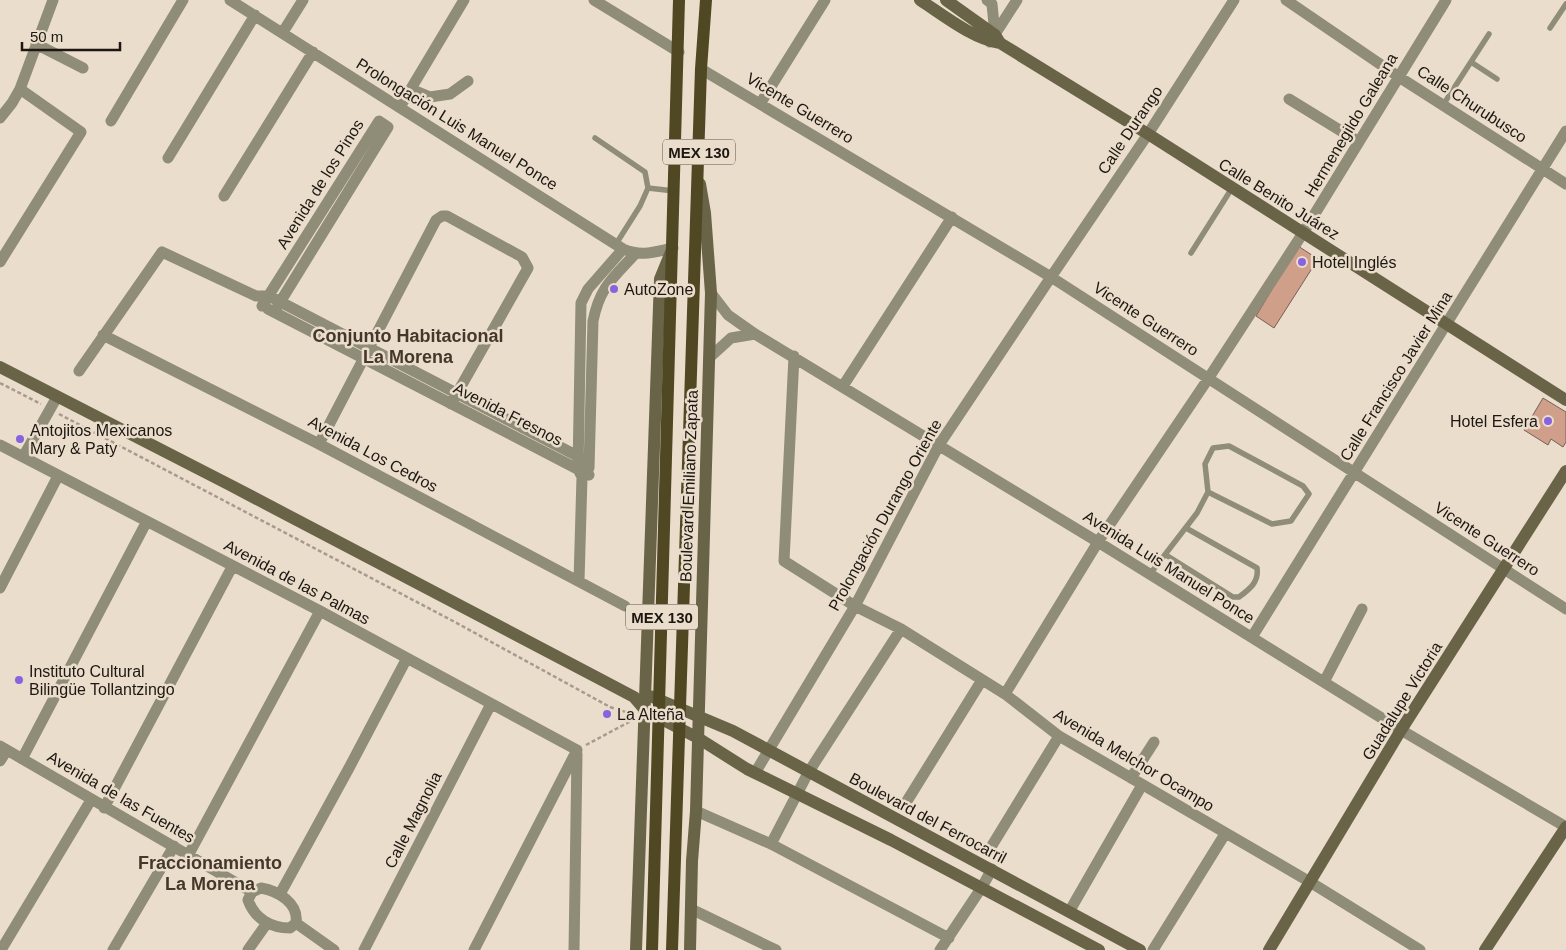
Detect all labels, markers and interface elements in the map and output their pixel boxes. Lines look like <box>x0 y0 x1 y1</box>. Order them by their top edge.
scale bar <box>22 20 120 52</box>
text: 50 m <box>30 28 63 45</box>
street label: Hermenegildo Galeana <box>1301 50 1401 200</box>
street label: Prolongación Luis Manuel Ponce <box>353 55 561 193</box>
street label: Calle Churubusco <box>1414 62 1530 146</box>
street label: Vicente Guerrero <box>744 69 857 147</box>
street label: Calle Durango <box>1094 83 1166 177</box>
street label: Avenida de los Pinos <box>273 116 367 252</box>
road number: MEX 130 <box>663 140 735 164</box>
street label: Calle Benito Juárez <box>1216 155 1342 243</box>
place label: Hotel Inglés <box>1312 254 1397 271</box>
marker: Hotel Inglés <box>1296 256 1308 268</box>
street label: Vicente Guerrero <box>1090 279 1202 359</box>
place label: AutoZone <box>624 281 693 298</box>
marker: AutoZone <box>608 283 620 295</box>
street label: Calle Francisco Javier Mina <box>1337 288 1455 464</box>
district label: Conjunto Habitacional La Morena <box>313 326 504 367</box>
street label: Avenida Fresnos <box>451 379 565 449</box>
street label: Boulevard Emiliano Zapata <box>677 390 701 582</box>
street label: Avenida Los Cedros <box>306 413 440 495</box>
place label: Hotel Esfera <box>1450 413 1538 430</box>
marker: Hotel Esfera <box>1542 415 1554 427</box>
street label: Prolongación Durango Oriente <box>825 416 945 614</box>
place label: Antojitos Mexicanos Mary & Paty <box>30 422 172 457</box>
marker: Antojitos Mexicanos Mary & Paty <box>14 433 26 445</box>
street label: Vicente Guerrero <box>1431 499 1543 579</box>
street label: Avenida Luis Manuel Ponce <box>1081 507 1258 627</box>
street label: Avenida de las Palmas <box>221 536 373 628</box>
road number: MEX 130 <box>626 604 698 630</box>
street label: Guadalupe Victoria <box>1359 639 1445 763</box>
place label: Instituto Cultural Bilingüe Tollantzingo <box>29 663 175 698</box>
marker: Instituto Cultural Bilingüe Tollantzingo <box>13 674 25 686</box>
street label: Avenida Melchor Ocampo <box>1051 705 1217 815</box>
place label: La Alteña <box>617 706 684 723</box>
marker: La Alteña <box>601 708 613 720</box>
street label: Avenida de las Fuentes <box>44 748 198 846</box>
street label: Calle Magnolia <box>381 769 445 871</box>
street label: Boulevard del Ferrocarril <box>847 769 1009 867</box>
district label: Fraccionamiento La Morena <box>138 853 282 894</box>

